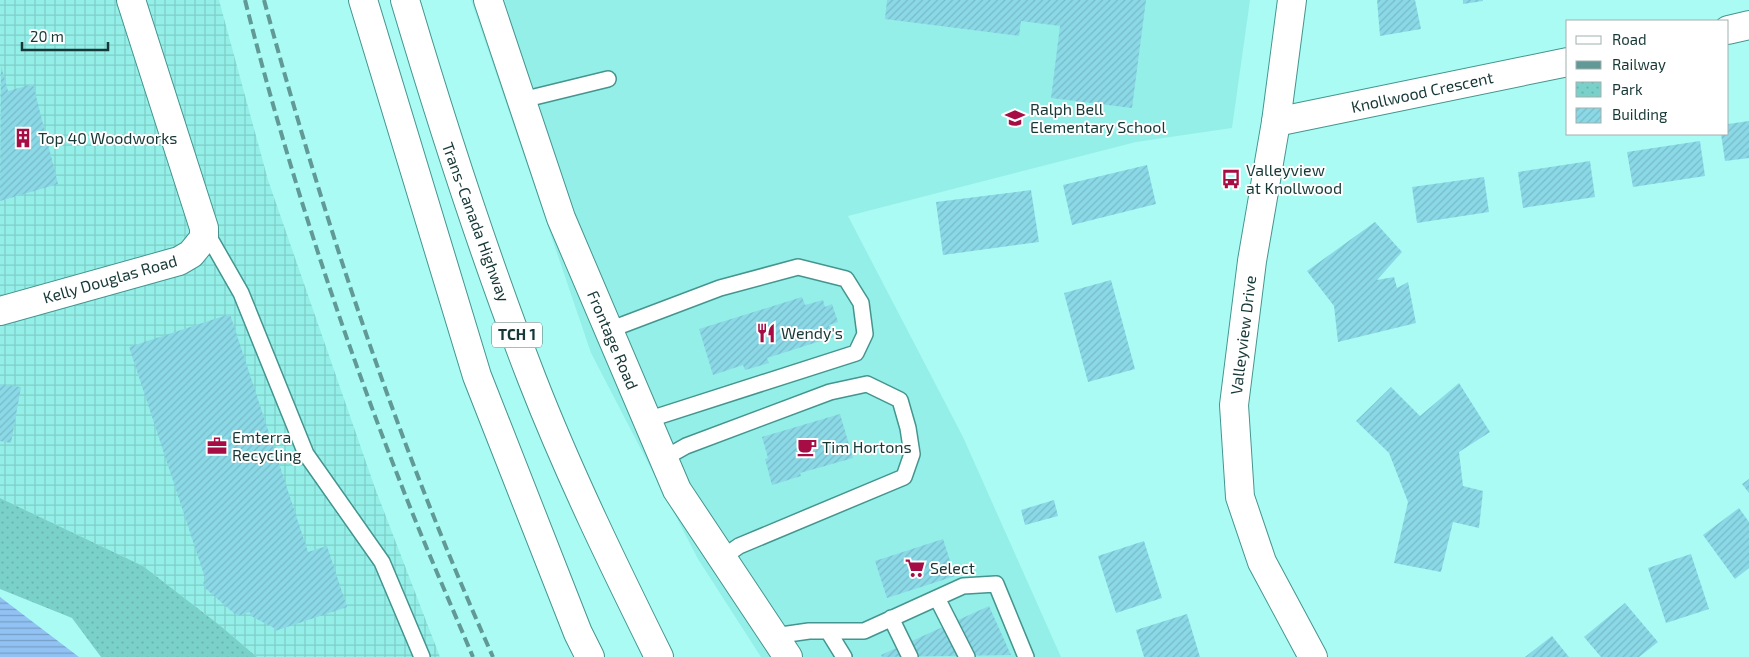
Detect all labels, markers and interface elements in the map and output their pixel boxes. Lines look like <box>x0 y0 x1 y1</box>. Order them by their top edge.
scale bar <box>22 20 109 52</box>
legend <box>1566 20 1729 135</box>
text: 20 m <box>30 27 64 45</box>
text: Road <box>1612 30 1647 48</box>
text: Railway <box>1612 55 1666 73</box>
street label: Knollwood Crescent <box>1349 67 1495 116</box>
text: Park <box>1612 80 1643 98</box>
place label: Ralph Bell Elementary School <box>1030 99 1166 136</box>
text: Building <box>1612 105 1668 123</box>
school or university icon: Ralph Bell Elementary School <box>1004 107 1026 129</box>
building icon: Top 40 Woodworks <box>12 127 34 149</box>
place label: Top 40 Woodworks <box>38 128 177 147</box>
street label: Trans-Canada Highway <box>439 139 514 305</box>
place label: Valleyview at Knollwood <box>1246 160 1342 197</box>
bus stop icon: Valleyview at Knollwood <box>1220 168 1242 190</box>
street label: Kelly Douglas Road <box>41 250 179 307</box>
street label: Valleyview Drive <box>1226 274 1259 396</box>
street label: Frontage Road <box>584 287 643 392</box>
road number: TCH 1 <box>492 322 542 348</box>
restaurant icon: Wendy's <box>755 322 777 344</box>
place label: Wendy's <box>781 323 843 342</box>
place label: Emterra Recycling <box>232 427 301 464</box>
office icon: Emterra Recycling <box>206 435 228 457</box>
cafe icon: Tim Hortons <box>796 436 818 458</box>
place label: Tim Hortons <box>822 437 912 456</box>
supermarket icon: Select <box>904 557 926 579</box>
place label: Select <box>930 558 975 577</box>

